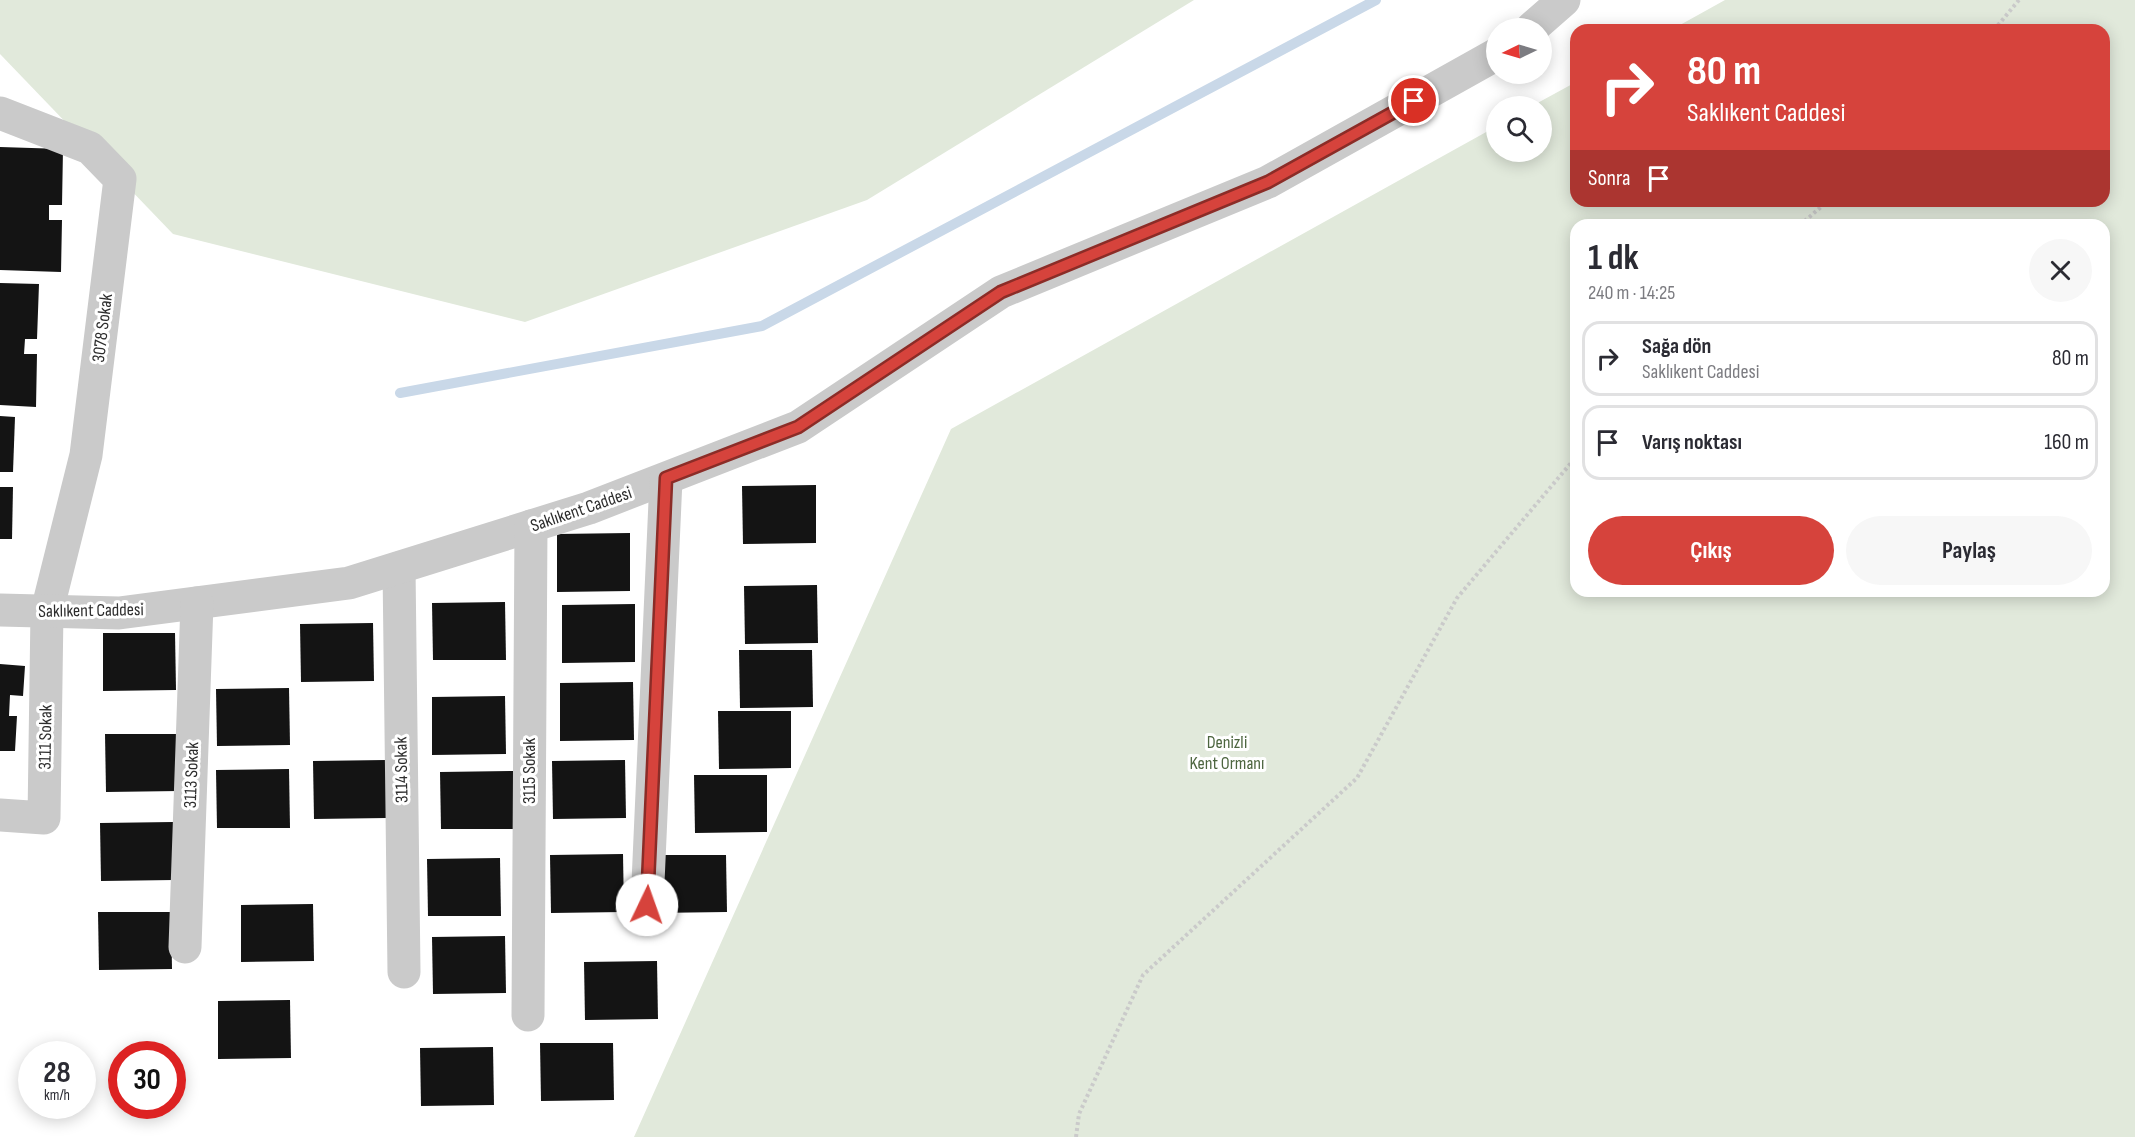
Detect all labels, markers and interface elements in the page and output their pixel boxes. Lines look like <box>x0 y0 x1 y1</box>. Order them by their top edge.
north arrow <box>1486 18 1552 84</box>
map controls <box>1486 18 1552 162</box>
text: 80 m <box>1687 46 1761 97</box>
icon: right <box>1588 48 1666 126</box>
pin <box>1388 75 1439 126</box>
icon: arrive <box>1397 84 1430 117</box>
button: search <box>1486 96 1552 162</box>
text: Saklıkent Caddesi <box>1687 97 1845 129</box>
icon: arrive <box>1642 162 1675 195</box>
text: Sonra <box>1588 165 1630 192</box>
text: 1 dk <box>1588 237 1639 280</box>
button: close <box>2029 239 2092 302</box>
text: 240 m · 14:25 <box>1588 281 1675 305</box>
street label: 3078 Sokak <box>88 292 117 364</box>
text: Sağa dön <box>1642 333 1711 360</box>
icon: right <box>1591 342 1624 375</box>
text: 80 m <box>2052 345 2089 372</box>
text: Saklıkent Caddesi <box>1642 360 1759 384</box>
icon: arrive <box>1591 426 1624 459</box>
text: Varış noktası <box>1642 429 1742 456</box>
text: 160 m <box>2044 429 2089 456</box>
street label: Saklıkent Caddesi <box>528 482 635 537</box>
button: Çıkış <box>1588 516 1834 585</box>
button: Paylaş <box>1846 516 2092 585</box>
street label: Saklıkent Caddesi <box>38 599 144 622</box>
street label: 3111 Sokak <box>34 704 57 770</box>
park label: Denizli Kent Ormanı <box>1190 732 1264 774</box>
street label: 3114 Sokak <box>390 737 413 803</box>
street label: 3115 Sokak <box>519 738 540 804</box>
street label: 3113 Sokak <box>180 741 203 809</box>
position arrow <box>615 873 679 937</box>
speed limit sign: 30 <box>108 1041 186 1119</box>
text: 28 <box>43 1055 71 1091</box>
text: km/h <box>44 1086 70 1105</box>

